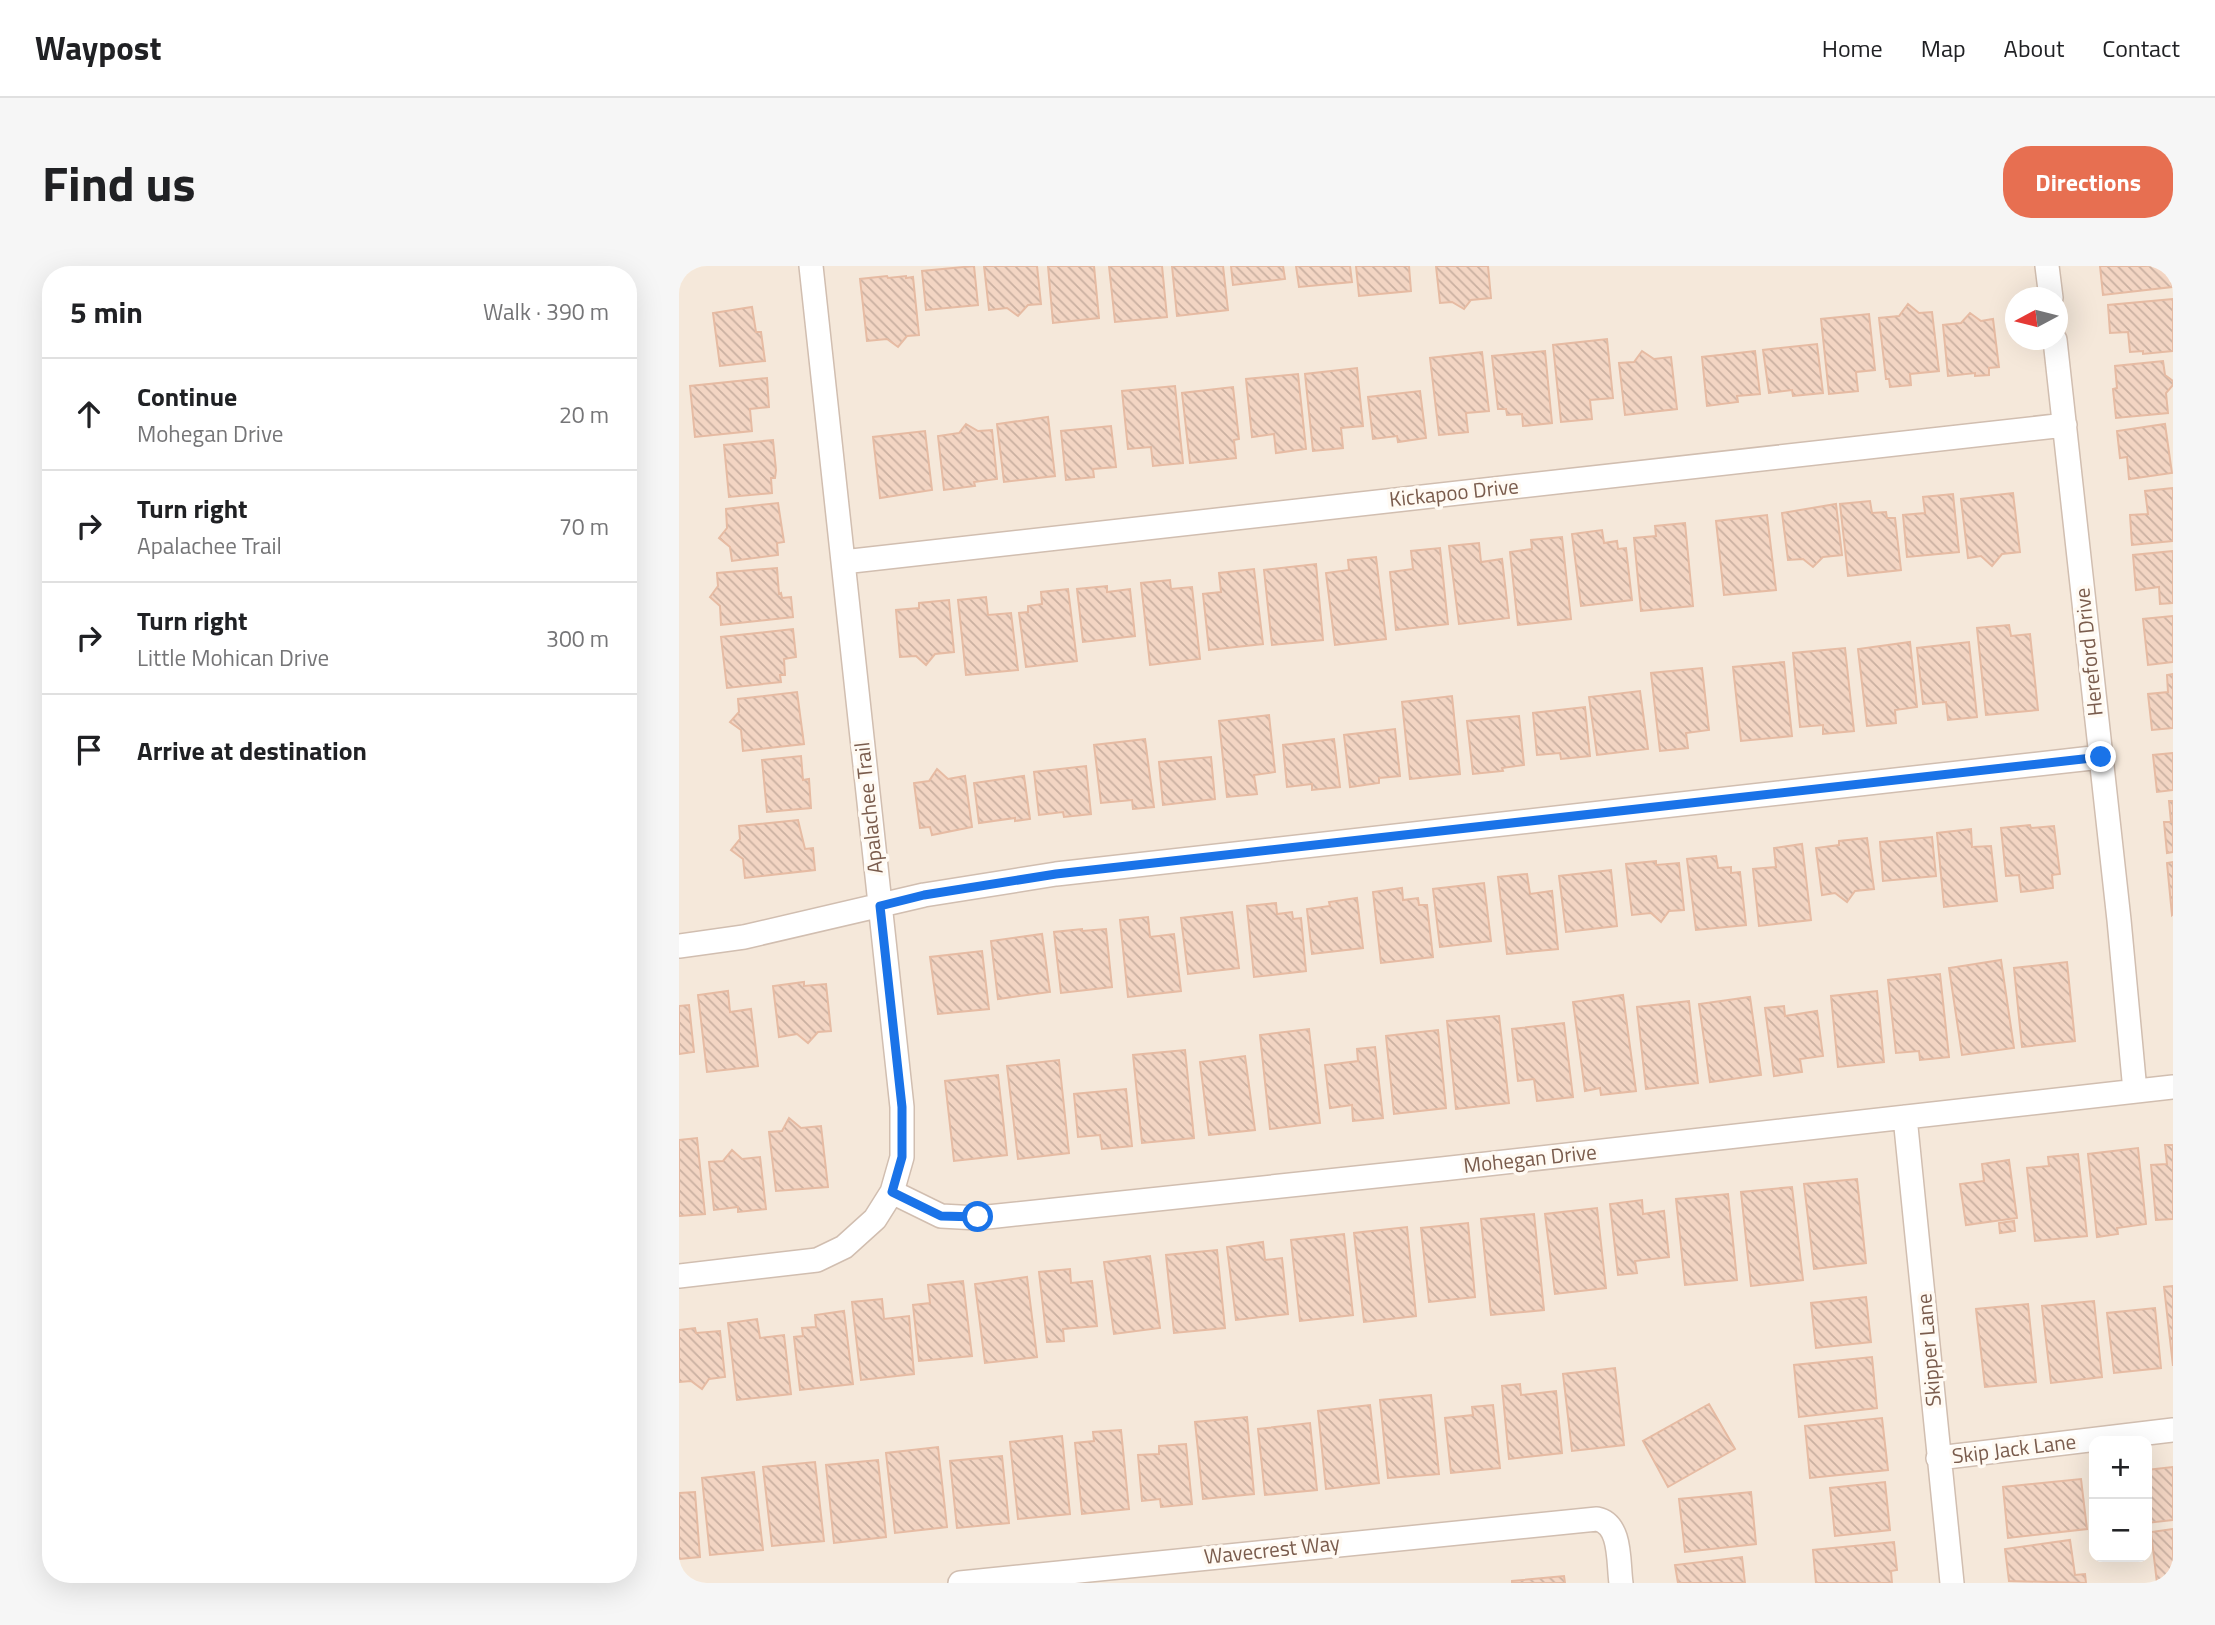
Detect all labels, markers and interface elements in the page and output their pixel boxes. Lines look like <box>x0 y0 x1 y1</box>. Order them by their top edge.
text: Waypost <box>35 23 161 73</box>
text: Home <box>1822 30 1883 66</box>
text: Map <box>1921 30 1966 66</box>
text: About <box>2004 30 2064 66</box>
text: Contact <box>2102 30 2180 66</box>
text: Find us <box>42 145 196 220</box>
button: Directions <box>2003 146 2173 218</box>
north arrow <box>2005 287 2068 350</box>
text: 5 min <box>70 289 143 335</box>
text: Walk · 390 m <box>483 294 609 329</box>
text: Continue <box>137 377 237 416</box>
icon: ahead <box>70 395 108 433</box>
text: 20 m <box>559 397 609 432</box>
text: Mohegan Drive <box>137 416 283 451</box>
street label: Kickapoo Drive <box>1388 469 1520 515</box>
text: Turn right <box>137 489 248 528</box>
icon: right <box>70 507 108 545</box>
text: 70 m <box>559 509 609 544</box>
text: Apalachee Trail <box>137 528 282 563</box>
street label: Hereford Drive <box>2065 586 2111 718</box>
text: Turn right <box>137 601 248 640</box>
icon: right <box>70 619 108 657</box>
text: 300 m <box>546 621 609 656</box>
text: Little Mohican Drive <box>137 640 329 675</box>
icon: arrive <box>70 731 108 769</box>
text: Arrive at destination <box>137 731 367 770</box>
street label: Apalachee Trail <box>845 741 891 876</box>
route end <box>2085 741 2116 772</box>
street label: Mohegan Drive <box>1462 1135 1598 1181</box>
route start <box>962 1201 993 1232</box>
street label: Skipper Lane <box>1907 1292 1949 1408</box>
street label: Skip Jack Lane <box>1950 1425 2078 1471</box>
map controls <box>2089 1436 2152 1562</box>
button: + <box>2089 1436 2152 1499</box>
button: − <box>2089 1499 2152 1562</box>
street label: Wavecrest Way <box>1202 1526 1342 1572</box>

